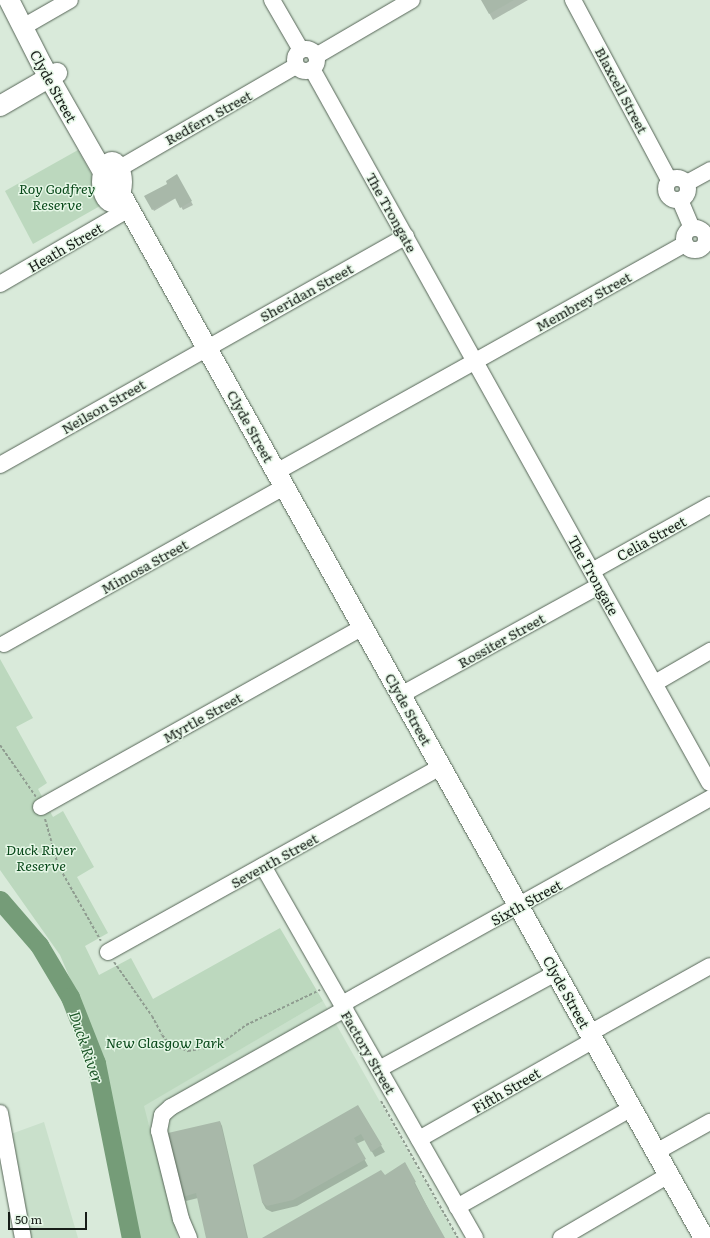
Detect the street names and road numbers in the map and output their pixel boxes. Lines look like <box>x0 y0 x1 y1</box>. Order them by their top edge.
street label: Blaxcell Street <box>592 44 652 136</box>
street label: Clyde Street <box>27 47 81 125</box>
street label: Redfern Street <box>162 86 254 148</box>
street label: The Trongate <box>363 169 421 255</box>
street label: Heath Street <box>25 219 105 275</box>
street label: Sheridan Street <box>256 259 356 325</box>
street label: Membrey Street <box>532 268 634 334</box>
street label: Neilson Street <box>58 375 148 437</box>
street label: Clyde Street <box>224 387 278 465</box>
street label: Celia Street <box>613 512 689 564</box>
street label: The Trongate <box>565 532 623 618</box>
street label: Mimosa Street <box>98 535 190 597</box>
street label: Rossiter Street <box>455 609 547 671</box>
street label: Clyde Street <box>382 670 436 748</box>
street label: Myrtle Street <box>159 688 245 746</box>
street label: Seventh Street <box>227 829 321 891</box>
street label: Sixth Street <box>488 876 564 928</box>
street label: Clyde Street <box>540 953 594 1031</box>
street label: Factory Street <box>338 1007 400 1097</box>
street label: Fifth Street <box>469 1064 543 1116</box>

